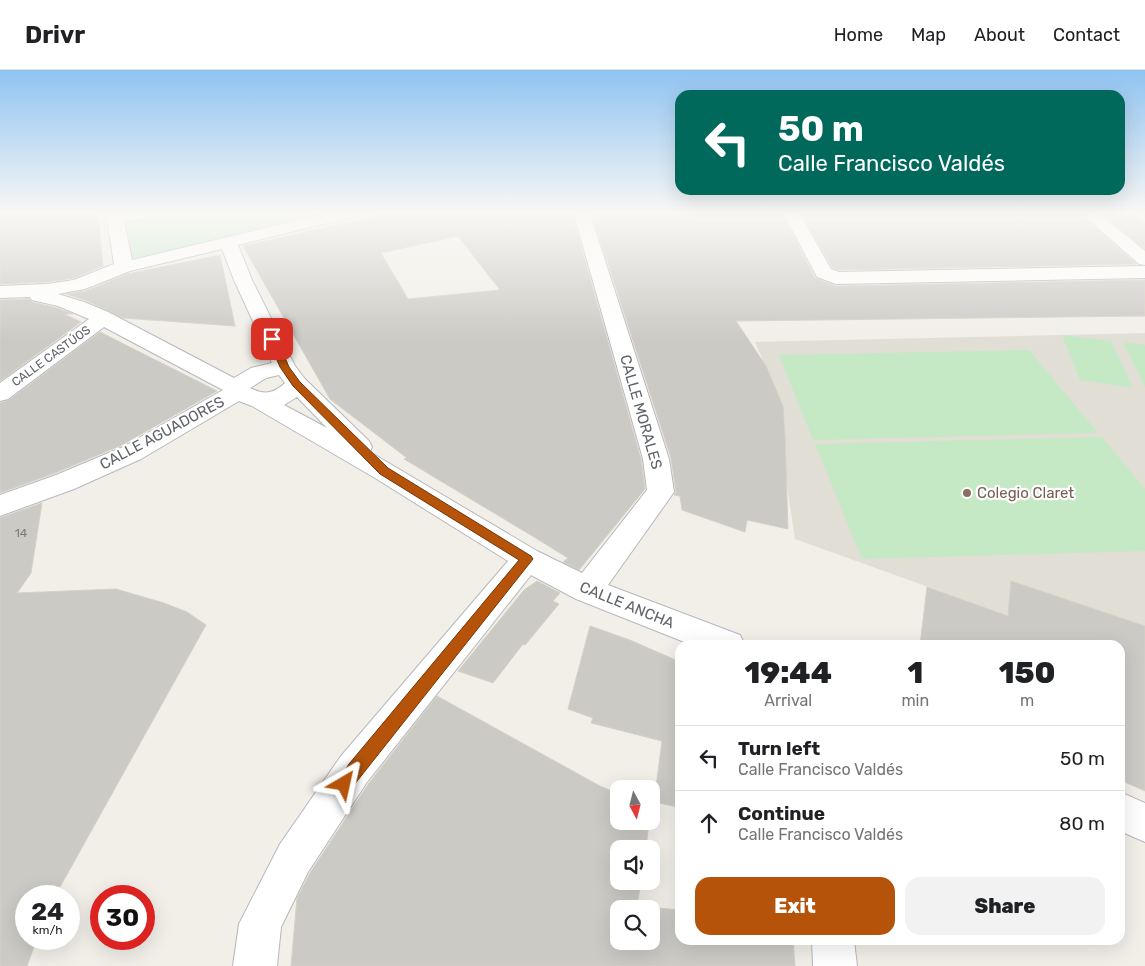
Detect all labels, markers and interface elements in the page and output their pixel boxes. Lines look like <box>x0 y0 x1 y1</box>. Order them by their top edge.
text: Drivr <box>25 21 85 49</box>
text: Home <box>834 24 883 46</box>
text: Map <box>911 24 946 46</box>
text: About <box>974 24 1025 46</box>
text: Contact <box>1053 24 1120 46</box>
text: 50 m <box>778 108 864 150</box>
icon: left <box>695 110 760 175</box>
text: Calle Francisco Valdés <box>778 150 1005 177</box>
pin <box>251 318 293 360</box>
street label: CALLE CASTÚOS <box>9 323 93 389</box>
icon: arrive <box>258 325 286 353</box>
street label: CALLE MORALES <box>616 353 666 471</box>
street label: CALLE AGUADORES <box>97 393 227 473</box>
place label: Colegio Claret <box>977 484 1074 502</box>
marker: Colegio Claret <box>961 487 973 499</box>
house number: 14 <box>15 526 28 540</box>
street label: CALLE ANCHA <box>577 578 677 632</box>
text: 19:44 <box>744 655 832 691</box>
text: 1 <box>907 655 923 691</box>
text: 150 <box>999 655 1056 691</box>
text: Arrival <box>764 691 812 710</box>
text: min <box>901 691 929 710</box>
text: m <box>1020 691 1034 710</box>
text: Turn left <box>738 737 820 760</box>
icon: left <box>695 744 723 772</box>
text: 50 m <box>1060 747 1105 770</box>
position arrow <box>317 757 369 809</box>
text: Calle Francisco Valdés <box>738 760 903 779</box>
north arrow <box>610 780 660 830</box>
map controls <box>610 780 660 950</box>
text: Continue <box>738 802 825 825</box>
icon: ahead <box>695 809 723 837</box>
text: 80 m <box>1059 812 1105 835</box>
text: Calle Francisco Valdés <box>738 825 903 844</box>
button: sound <box>610 840 660 890</box>
button: Exit <box>695 877 895 935</box>
button: Share <box>905 877 1105 935</box>
speed limit sign: 30 <box>90 885 155 950</box>
text: 24 <box>31 897 64 926</box>
button: search <box>610 900 660 950</box>
text: km/h <box>33 923 62 937</box>

